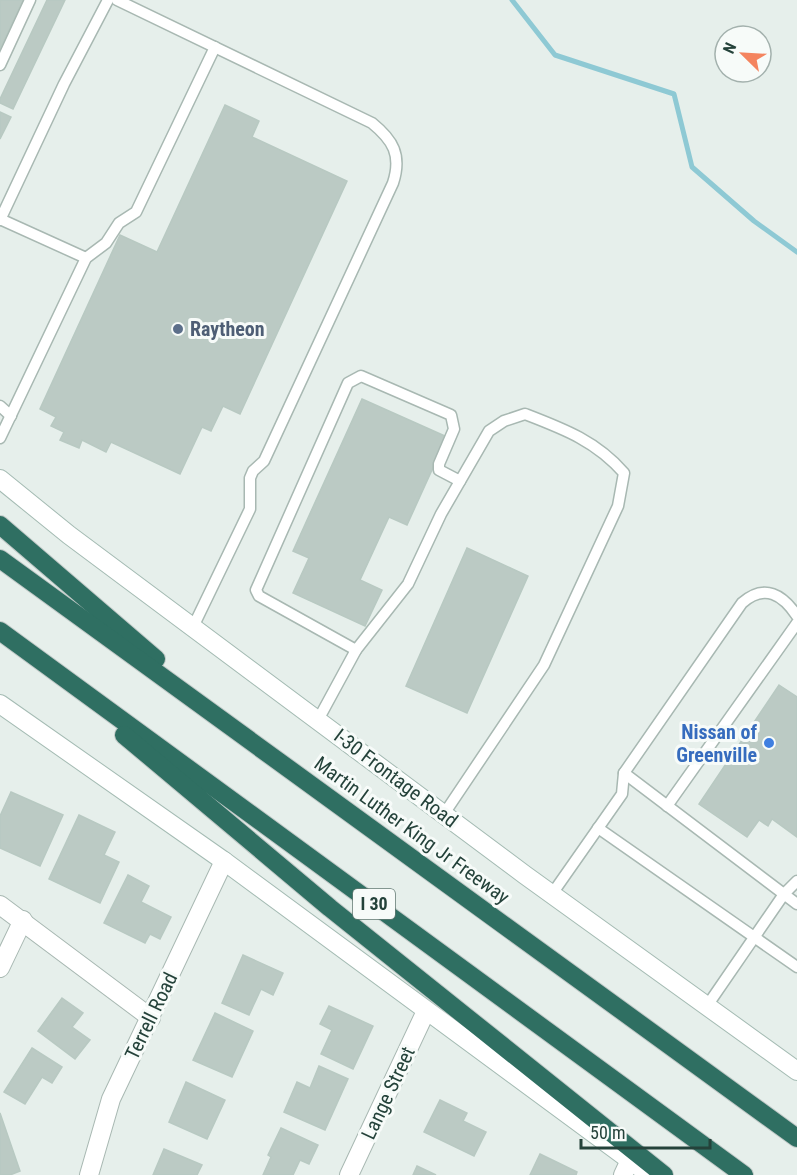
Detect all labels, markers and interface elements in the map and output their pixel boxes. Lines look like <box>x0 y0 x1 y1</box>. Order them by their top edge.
north arrow <box>713 24 773 84</box>
text: N <box>719 40 740 56</box>
place label: Raytheon <box>190 317 265 341</box>
marker: Raytheon <box>171 322 185 336</box>
place label: Nissan of Greenville <box>676 720 757 767</box>
street label: I-30 Frontage Road <box>329 724 463 832</box>
marker: Nissan of Greenville <box>762 736 776 750</box>
street label: Martin Luther King Jr Freeway <box>310 751 514 909</box>
road number: I 30 <box>353 889 395 919</box>
street label: Terrell Road <box>120 968 182 1064</box>
street label: Lange Street <box>356 1043 420 1143</box>
scale bar <box>581 1112 710 1150</box>
text: 50 m <box>590 1122 625 1143</box>

